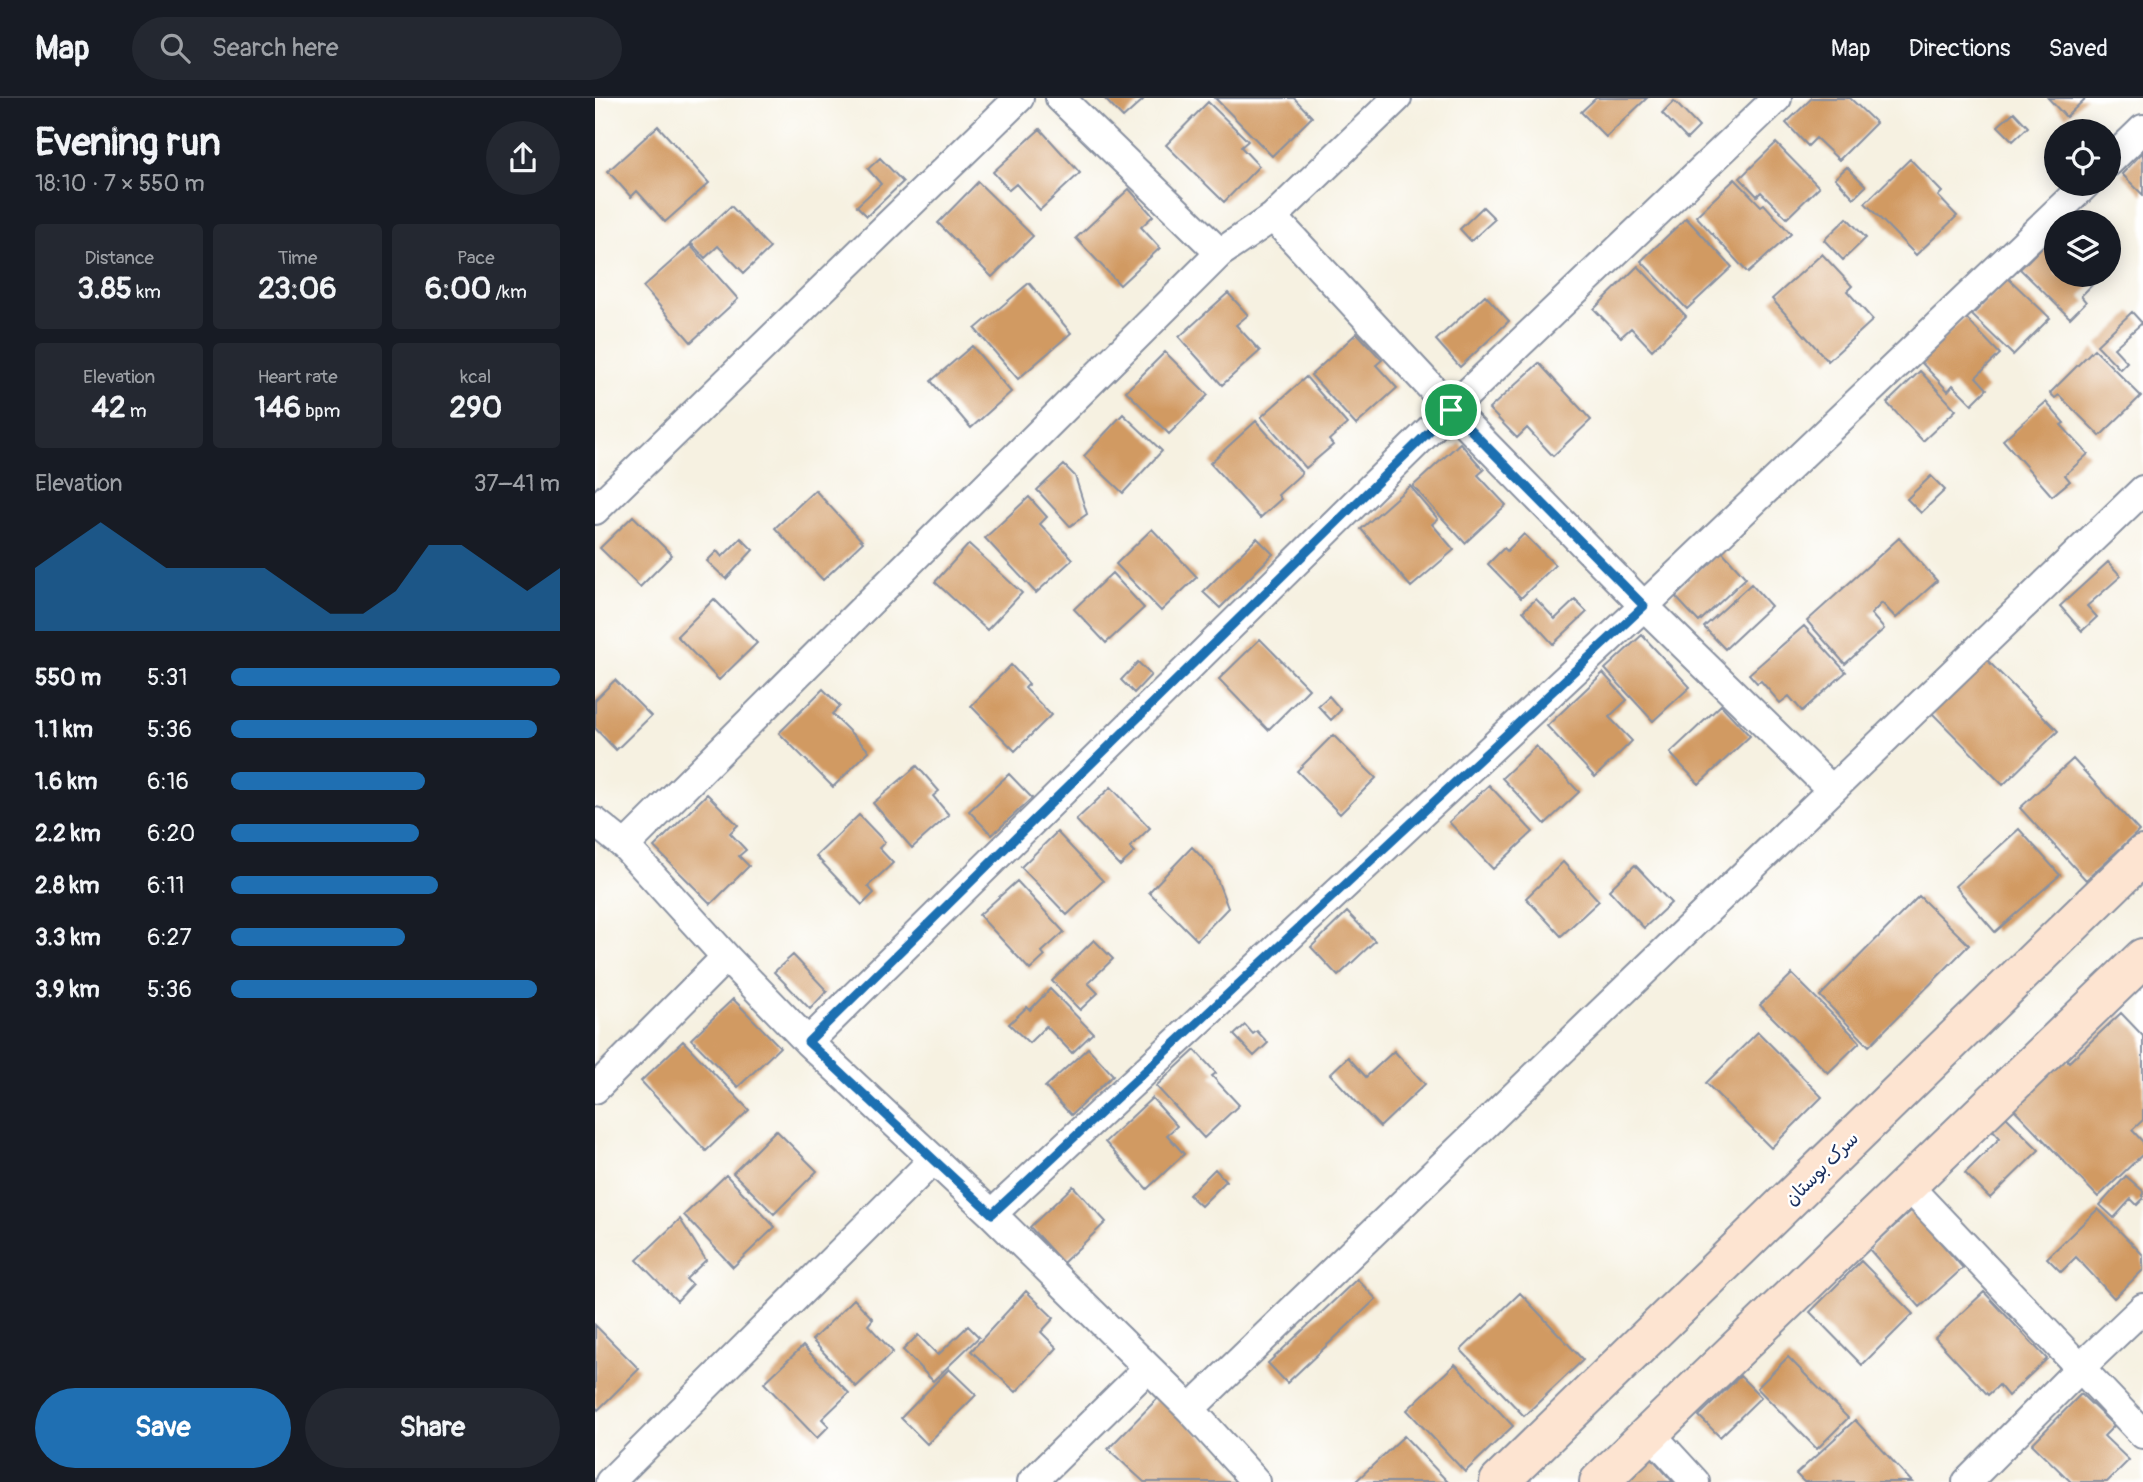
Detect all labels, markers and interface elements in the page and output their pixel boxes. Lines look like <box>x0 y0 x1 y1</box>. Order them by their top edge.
search box <box>132 17 622 80</box>
text: Map <box>35 28 90 69</box>
icon: search <box>156 29 194 67</box>
text: Search here <box>212 32 339 64</box>
text: Map <box>1831 34 1871 63</box>
text: Directions <box>1909 34 2010 63</box>
text: Saved <box>2048 34 2108 63</box>
text: Evening run <box>35 119 221 167</box>
map controls <box>2044 119 2121 287</box>
button: locate <box>2044 119 2121 196</box>
button: share <box>486 121 560 195</box>
text: 18:10 · 7 × 550 m <box>35 169 205 198</box>
button: layers <box>2044 210 2121 287</box>
text: Distance <box>84 246 154 270</box>
text: Time <box>278 246 317 270</box>
text: Pace <box>457 246 495 270</box>
text: 3.85 <box>77 270 132 307</box>
text: 23:06 <box>258 270 337 307</box>
text: 6:00 <box>425 270 491 307</box>
text: km <box>132 280 161 304</box>
text: /km <box>491 280 527 304</box>
text: Elevation <box>83 365 155 389</box>
text: Heart rate <box>257 365 338 389</box>
text: kcal <box>460 365 491 389</box>
pin <box>1421 380 1481 440</box>
text: 42 <box>92 389 126 426</box>
text: 146 <box>255 389 301 426</box>
text: 290 <box>449 389 502 426</box>
icon: arrive <box>1432 391 1470 429</box>
text: m <box>126 399 147 423</box>
text: bpm <box>301 399 340 423</box>
text: Elevation <box>35 469 123 498</box>
text: 37–41 m <box>474 469 560 498</box>
text: 550 m <box>35 663 101 692</box>
text: 5:31 <box>147 663 187 692</box>
text: 1.1 km <box>35 715 93 744</box>
text: 5:36 <box>147 715 192 744</box>
text: 1.6 km <box>35 767 97 796</box>
text: 6:16 <box>147 767 189 796</box>
text: 2.2 km <box>35 819 101 848</box>
text: 6:20 <box>147 819 195 848</box>
text: 2.8 km <box>35 871 100 900</box>
text: 6:11 <box>147 871 185 900</box>
text: 3.3 km <box>35 923 101 952</box>
text: 6:27 <box>147 923 192 952</box>
text: 3.9 km <box>35 975 100 1004</box>
text: 5:36 <box>147 975 192 1004</box>
street label: سرک بوستان <box>1780 1127 1864 1211</box>
button: Save <box>35 1388 291 1468</box>
button: Share <box>305 1388 560 1468</box>

